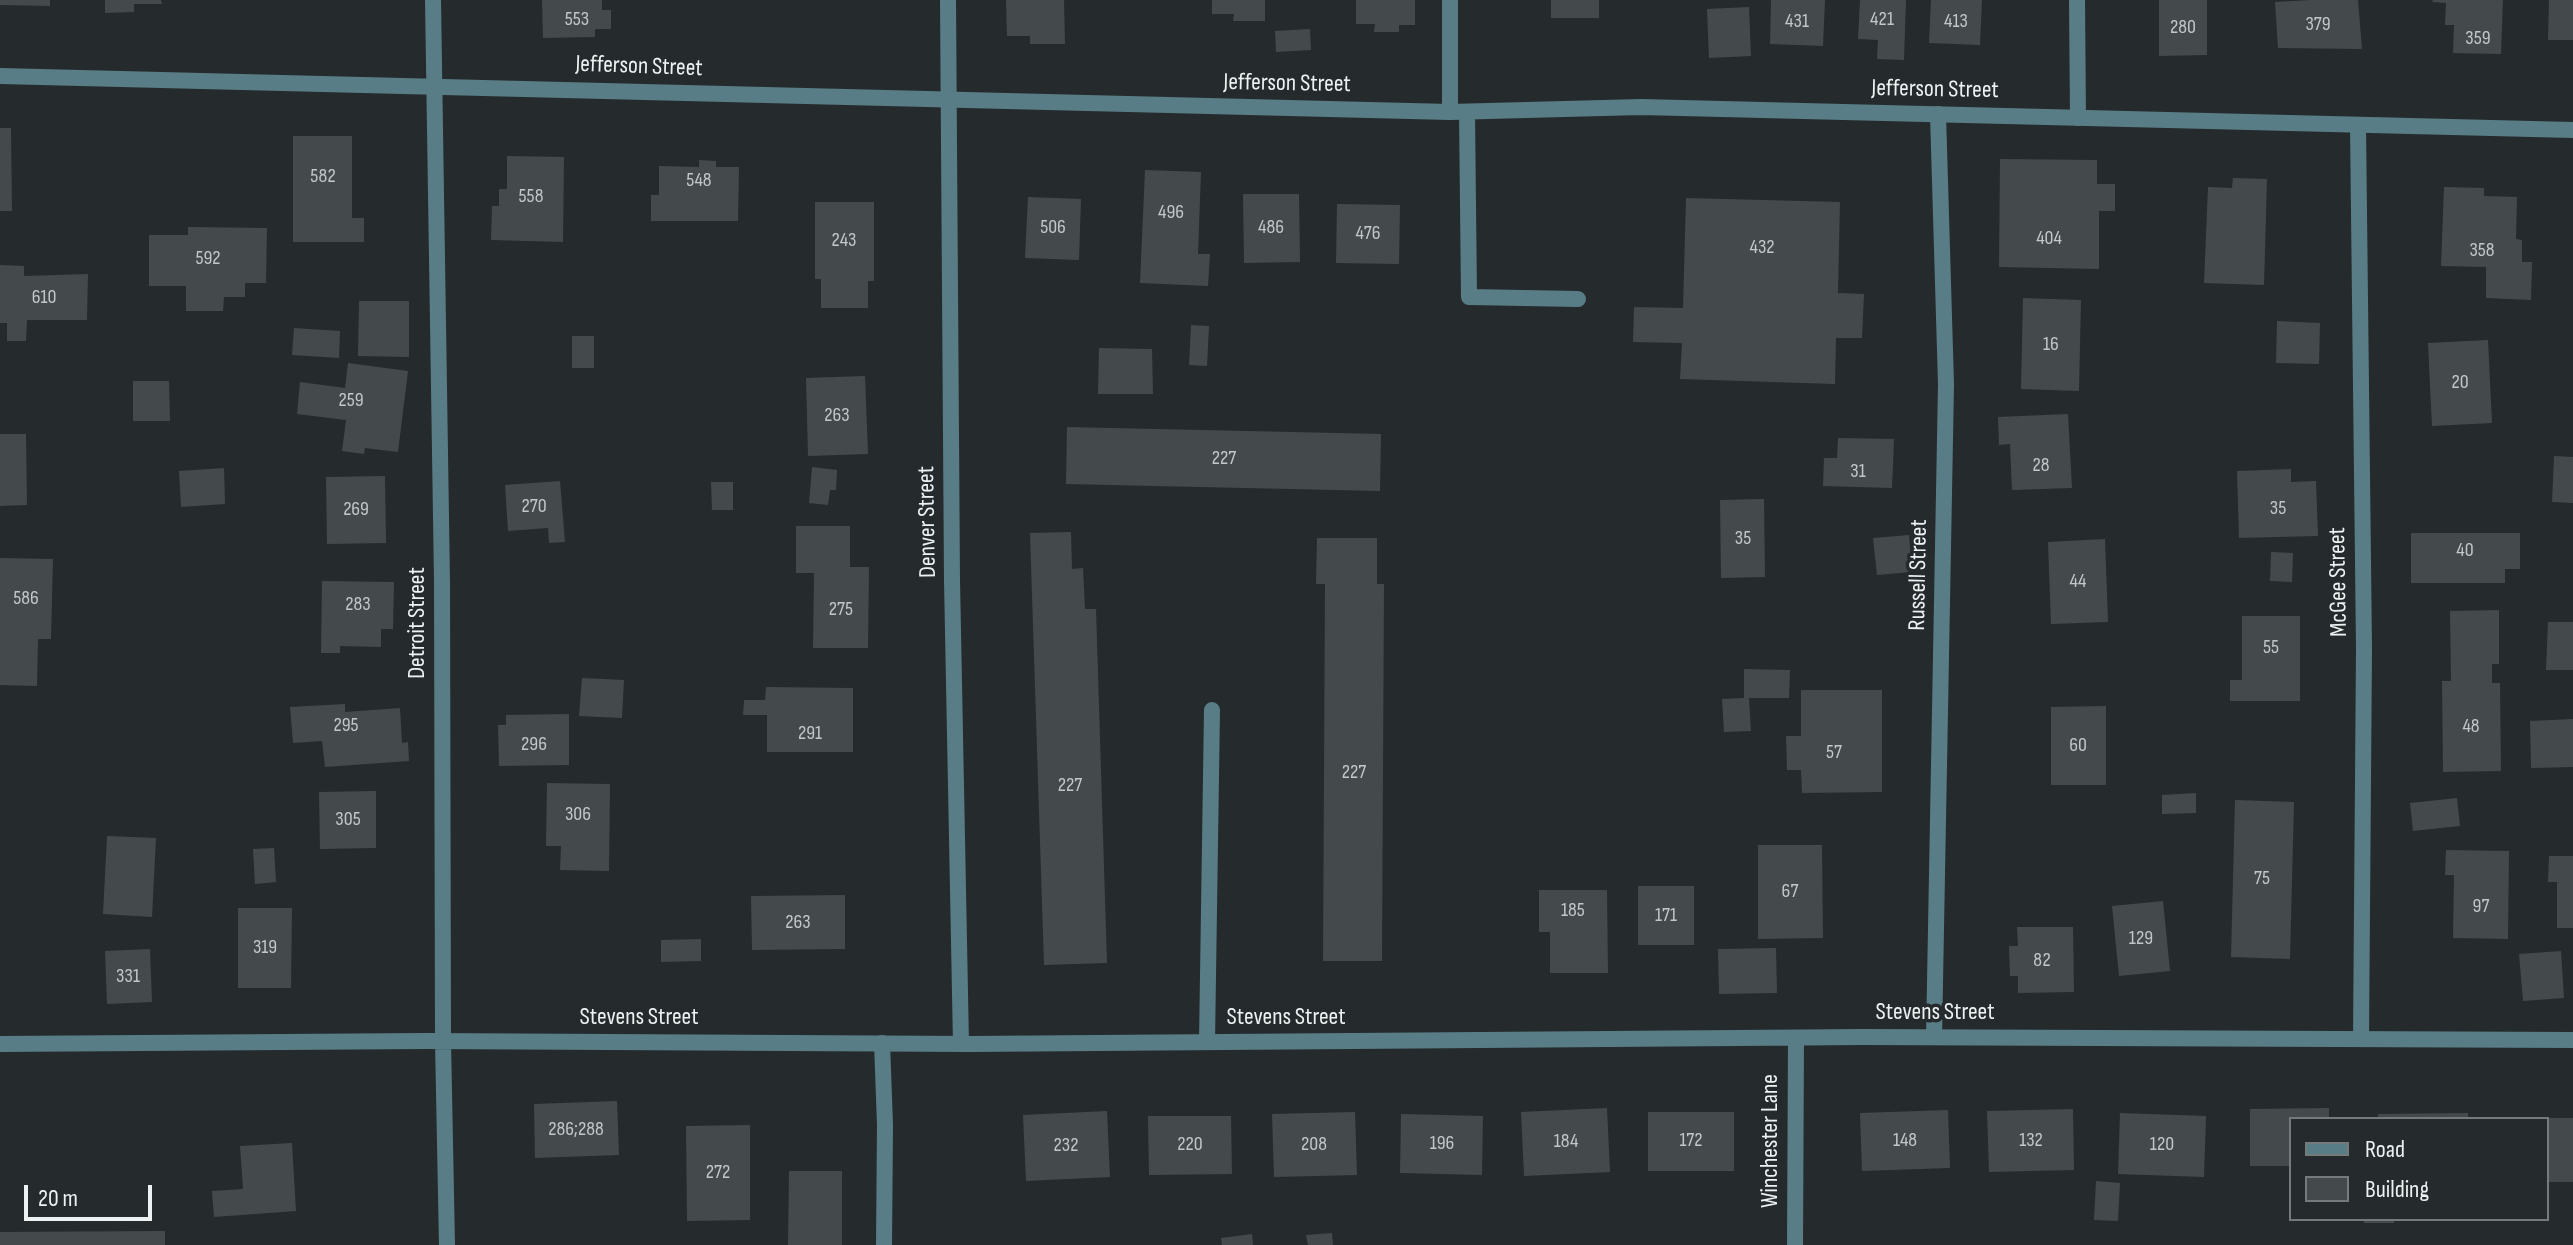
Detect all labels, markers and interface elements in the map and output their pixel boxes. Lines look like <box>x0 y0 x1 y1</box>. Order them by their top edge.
house number: 553 <box>565 8 589 32</box>
house number: 421 <box>1870 8 1894 32</box>
house number: 431 <box>1785 10 1809 34</box>
house number: 413 <box>1944 10 1968 34</box>
house number: 379 <box>2305 13 2331 37</box>
house number: 280 <box>2170 16 2196 40</box>
house number: 359 <box>2465 27 2491 51</box>
street label: Jefferson Street <box>575 50 703 84</box>
street label: Jefferson Street <box>1223 68 1351 100</box>
street label: Jefferson Street <box>1871 74 1999 106</box>
house number: 582 <box>310 165 336 189</box>
house number: 548 <box>686 169 712 193</box>
house number: 558 <box>519 185 543 209</box>
house number: 496 <box>1158 201 1184 225</box>
house number: 506 <box>1040 216 1066 240</box>
house number: 486 <box>1258 216 1284 240</box>
house number: 476 <box>1356 222 1380 246</box>
house number: 404 <box>2036 227 2062 251</box>
house number: 243 <box>832 229 856 253</box>
house number: 432 <box>1749 236 1775 260</box>
house number: 358 <box>2469 239 2495 263</box>
house number: 592 <box>195 247 221 271</box>
house number: 610 <box>32 286 56 310</box>
house number: 16 <box>2043 333 2059 357</box>
house number: 20 <box>2451 371 2469 395</box>
house number: 259 <box>338 389 364 413</box>
house number: 263 <box>824 404 850 428</box>
house number: 227 <box>1212 447 1236 471</box>
house number: 28 <box>2033 454 2049 478</box>
house number: 31 <box>1850 460 1866 484</box>
street label: Denver Street <box>913 466 943 578</box>
house number: 270 <box>521 495 547 519</box>
house number: 35 <box>2270 497 2286 521</box>
house number: 269 <box>343 498 369 522</box>
street label: Russell Street <box>1904 519 1934 631</box>
house number: 35 <box>1735 527 1751 551</box>
street label: McGee Street <box>2324 527 2354 637</box>
house number: 40 <box>2456 539 2474 563</box>
street label: Detroit Street <box>404 567 432 679</box>
house number: 44 <box>2070 570 2086 594</box>
house number: 586 <box>13 587 39 611</box>
house number: 283 <box>345 593 371 617</box>
house number: 275 <box>829 598 853 622</box>
house number: 55 <box>2263 636 2279 660</box>
house number: 295 <box>333 714 359 738</box>
house number: 48 <box>2462 715 2480 739</box>
house number: 291 <box>798 722 822 746</box>
house number: 296 <box>521 733 547 757</box>
house number: 60 <box>2069 734 2087 758</box>
house number: 57 <box>1826 741 1842 765</box>
house number: 227 <box>1342 761 1366 785</box>
house number: 227 <box>1058 774 1082 798</box>
house number: 306 <box>565 803 591 827</box>
house number: 305 <box>335 808 361 832</box>
house number: 75 <box>2254 867 2270 891</box>
house number: 67 <box>1782 880 1798 904</box>
house number: 97 <box>2473 895 2489 919</box>
house number: 185 <box>1561 899 1585 923</box>
house number: 171 <box>1655 904 1677 928</box>
house number: 263 <box>785 911 811 935</box>
house number: 129 <box>2129 927 2153 951</box>
house number: 319 <box>253 936 277 960</box>
house number: 82 <box>2033 949 2051 973</box>
house number: 331 <box>116 965 140 989</box>
street label: Stevens Street <box>1876 999 1994 1027</box>
street label: Stevens Street <box>580 1004 698 1032</box>
street label: Stevens Street <box>1227 1004 1345 1032</box>
street label: Winchester Lane <box>1757 1074 1785 1208</box>
legend <box>2289 1117 2549 1221</box>
house number: 286;288 <box>548 1118 604 1142</box>
house number: 172 <box>1679 1129 1703 1153</box>
house number: 148 <box>1893 1129 1917 1153</box>
house number: 132 <box>2019 1129 2043 1153</box>
house number: 184 <box>1554 1130 1578 1154</box>
house number: 196 <box>1430 1132 1454 1156</box>
house number: 220 <box>1177 1133 1203 1157</box>
house number: 208 <box>1301 1133 1327 1157</box>
house number: 120 <box>2150 1133 2174 1157</box>
house number: 232 <box>1054 1134 1078 1158</box>
text: Road <box>2365 1135 2405 1164</box>
house number: 272 <box>706 1161 730 1185</box>
scale bar <box>28 1169 156 1219</box>
text: Building <box>2365 1175 2429 1204</box>
text: 20 m <box>38 1184 78 1213</box>

